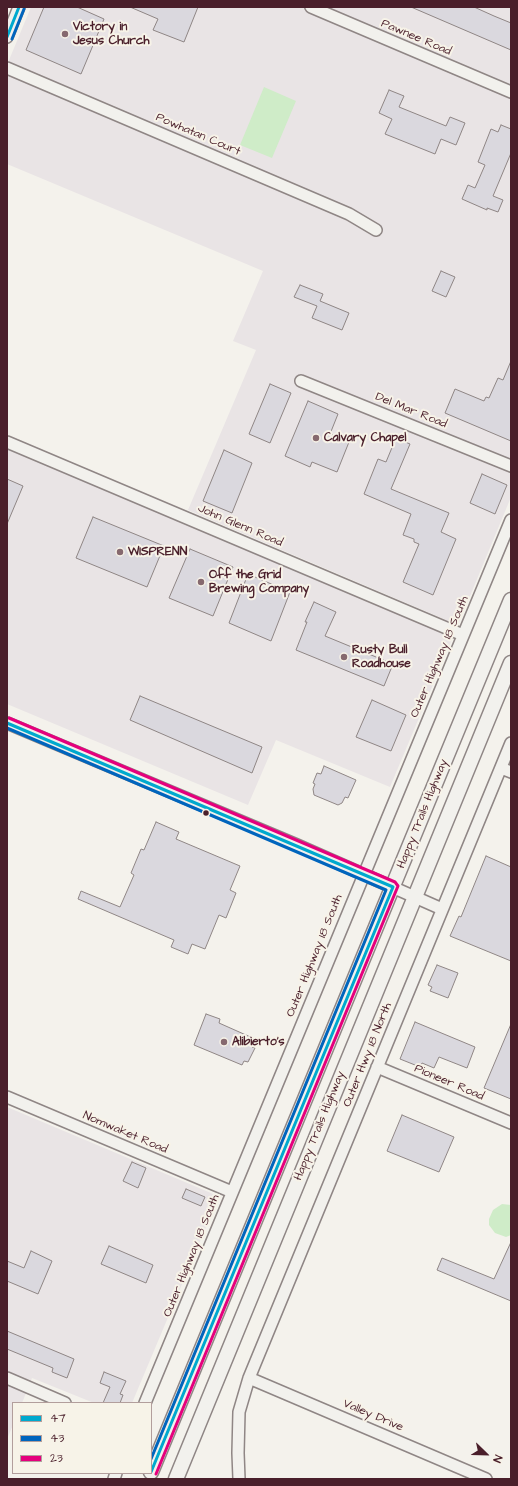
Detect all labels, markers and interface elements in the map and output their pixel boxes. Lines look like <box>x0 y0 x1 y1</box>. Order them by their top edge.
street label: Pawnee Road <box>379 17 453 59</box>
place label: Victory in Jesus Church <box>73 20 149 48</box>
marker: Victory in Jesus Church <box>60 29 70 39</box>
street label: Powhatan Court <box>153 111 243 159</box>
street label: Del Mar Road <box>373 390 449 432</box>
place label: Calvary Chapel <box>324 431 406 445</box>
marker: Calvary Chapel <box>311 433 321 443</box>
street label: John Glenn Road <box>195 502 285 550</box>
place label: WISPRENN <box>128 545 187 559</box>
marker: WISPRENN <box>115 547 125 557</box>
place label: Off the Grid Brewing Company <box>209 568 309 596</box>
marker: Off the Grid Brewing Company <box>196 577 206 587</box>
street label: Outer Highway 18 South <box>408 594 472 720</box>
place label: Rusty Bull Roadhouse <box>352 643 411 671</box>
marker: Rusty Bull Roadhouse <box>339 652 349 662</box>
street label: Happy Trails Highway <box>395 757 451 871</box>
unlabelled marker <box>201 808 211 818</box>
street label: Outer Highway 18 South <box>284 893 346 1019</box>
street label: Outer Hwy 18 North <box>341 1001 395 1109</box>
place label: Alibierto's <box>232 1035 285 1049</box>
marker: Alibierto's <box>219 1037 229 1047</box>
street label: Pioneer Road <box>412 1062 486 1104</box>
street label: Happy Trails Highway <box>292 1069 348 1183</box>
street label: Nomwaket Road <box>81 1109 169 1157</box>
street label: Outer Highway 18 South <box>161 1193 223 1319</box>
street label: Valley Drive <box>341 1397 405 1435</box>
legend <box>12 1402 152 1474</box>
text: 47 <box>50 1410 66 1427</box>
text: 43 <box>50 1430 64 1447</box>
north arrow <box>466 1434 506 1474</box>
text: 23 <box>50 1450 63 1467</box>
text: N <box>489 1453 506 1465</box>

